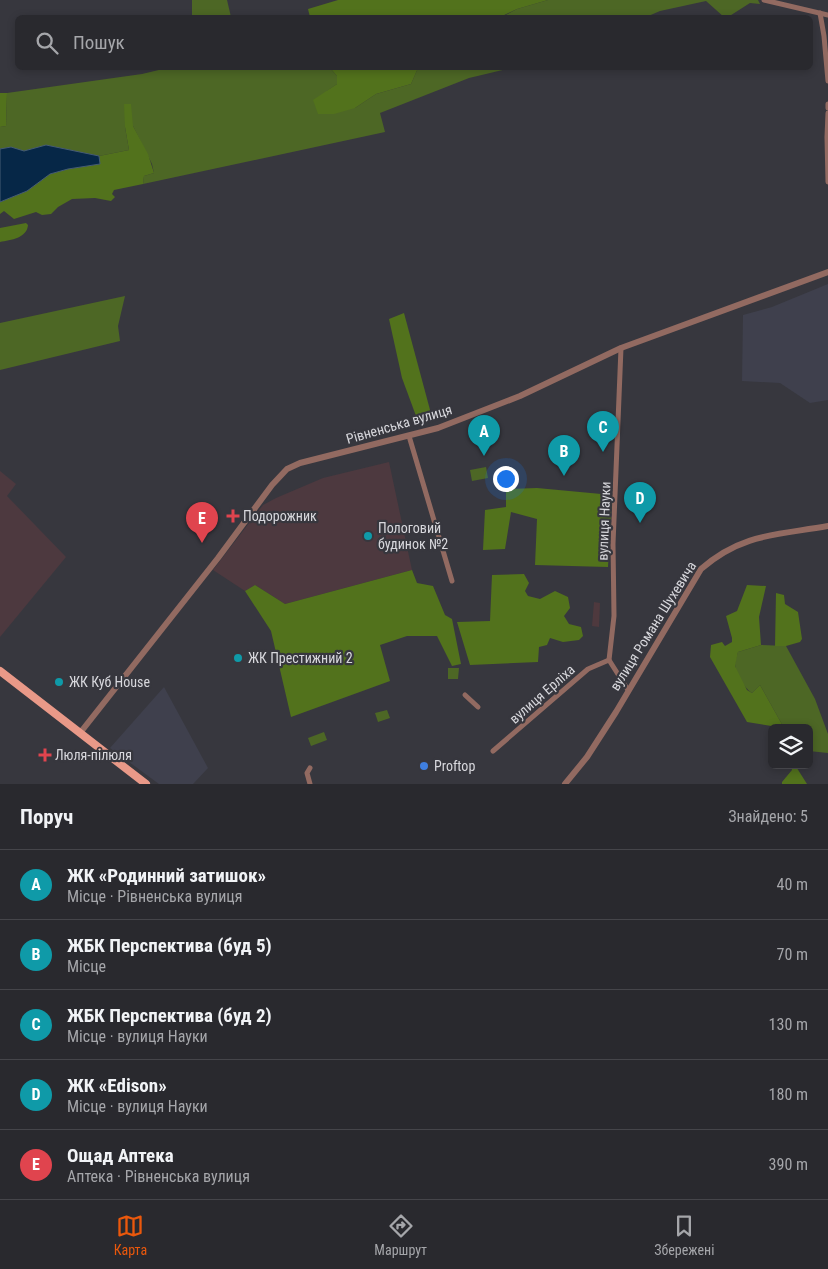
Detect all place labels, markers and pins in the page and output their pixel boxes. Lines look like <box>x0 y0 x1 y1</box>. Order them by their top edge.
pin: C <box>587 411 619 452</box>
pin: A <box>468 415 500 456</box>
pin: B <box>548 435 580 476</box>
pin: D <box>624 482 656 523</box>
pin: E <box>186 502 218 543</box>
place label: Подорожник <box>243 508 317 524</box>
marker: Подорожник <box>227 510 239 522</box>
place label: Пологовий будинок №2 <box>378 520 448 552</box>
marker: Пологовий будинок №2 <box>362 530 374 542</box>
place label: ЖК Престижний 2 <box>248 650 353 666</box>
marker: ЖК Престижний 2 <box>232 652 244 664</box>
place label: ЖК Куб House <box>69 674 150 690</box>
marker: ЖК Куб House <box>53 676 65 688</box>
place label: Люля-пілюля <box>55 747 132 763</box>
marker: Люля-пілюля <box>39 749 51 761</box>
place label: Proftop <box>434 758 475 774</box>
marker: Proftop <box>418 760 430 772</box>

